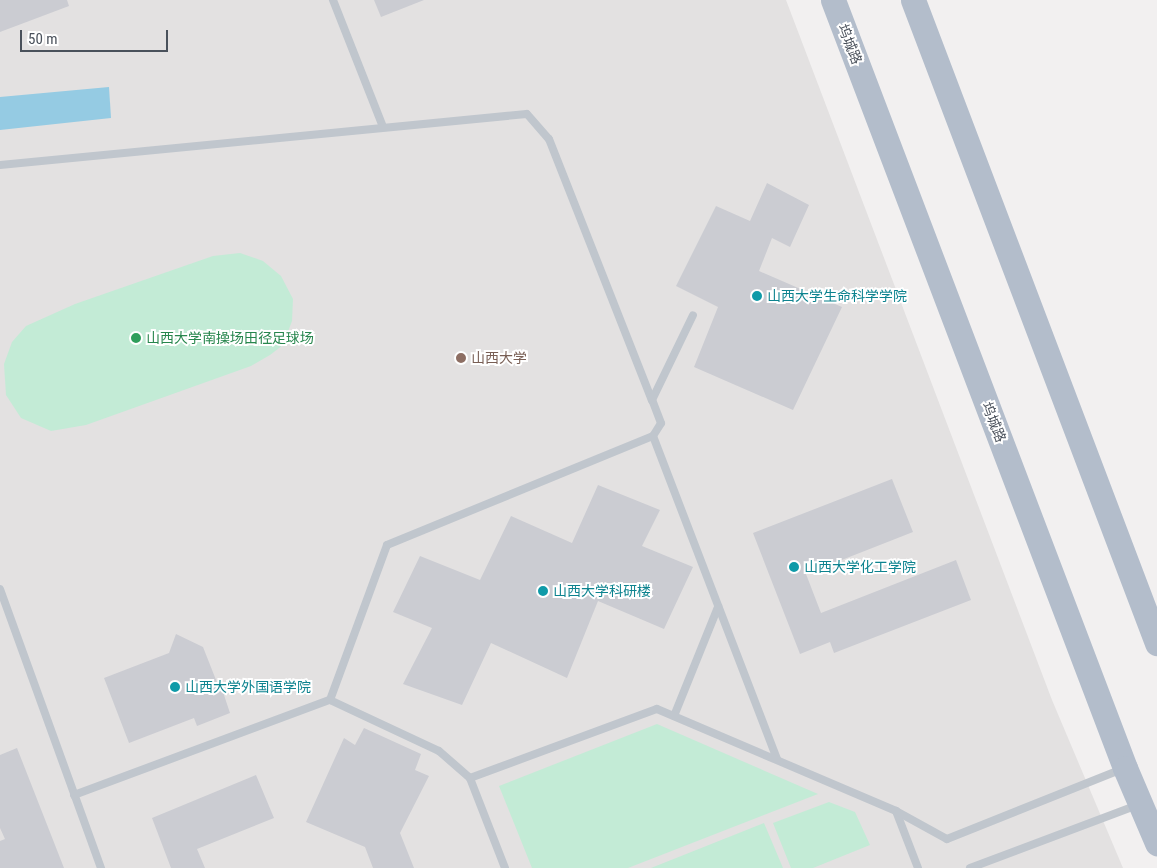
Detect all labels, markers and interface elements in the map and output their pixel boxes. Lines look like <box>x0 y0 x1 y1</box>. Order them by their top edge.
scale bar <box>22 20 170 52</box>
street label: 坞城路 <box>835 21 865 67</box>
text: 50 m <box>28 30 58 48</box>
place label: 山西大学生命科学学院 <box>767 288 907 304</box>
marker: 山西大学生命科学学院 <box>751 290 763 302</box>
place label: 山西大学南操场田径足球场 <box>146 330 314 346</box>
marker: 山西大学南操场田径足球场 <box>130 332 142 344</box>
place label: 山西大学 <box>471 350 527 366</box>
marker: 山西大学 <box>455 352 467 364</box>
street label: 坞城路 <box>979 399 1009 445</box>
place label: 山西大学化工学院 <box>804 559 916 575</box>
marker: 山西大学化工学院 <box>788 561 800 573</box>
place label: 山西大学科研楼 <box>553 583 651 599</box>
marker: 山西大学科研楼 <box>537 585 549 597</box>
place label: 山西大学外国语学院 <box>185 679 311 695</box>
marker: 山西大学外国语学院 <box>169 681 181 693</box>

